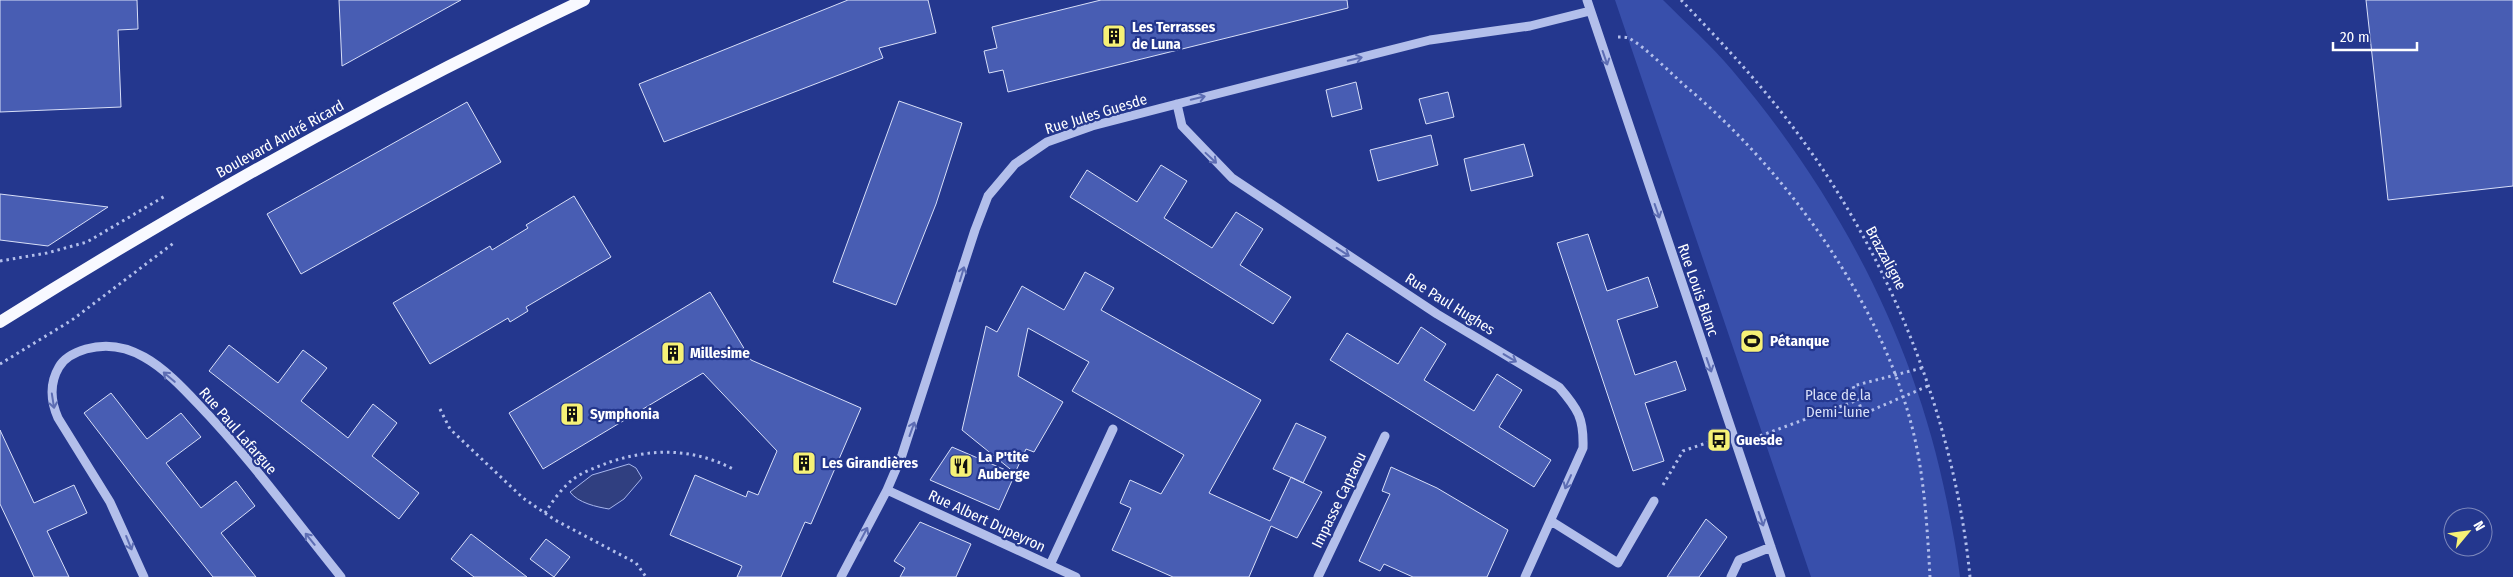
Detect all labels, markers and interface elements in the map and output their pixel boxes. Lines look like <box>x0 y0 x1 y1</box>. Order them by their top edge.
place label: Les Terrasses de Luna <box>1132 18 1216 53</box>
scale bar <box>2333 20 2417 52</box>
building icon: Les Terrasses de Luna <box>1101 23 1127 49</box>
text: 20 m <box>2340 28 2370 46</box>
one-way arrow <box>1601 49 1611 65</box>
one-way arrow <box>1347 54 1363 63</box>
street label: Rue Jules Guesde <box>1043 90 1149 138</box>
one-way arrow <box>1189 93 1205 103</box>
street label: Boulevard André Ricard <box>213 96 347 182</box>
one-way arrow <box>1205 152 1218 164</box>
one-way arrow <box>1653 203 1663 219</box>
street label: Brazzaligne <box>1862 223 1910 293</box>
street label: Rue Louis Blanc <box>1674 241 1722 339</box>
one-way arrow <box>1336 247 1350 257</box>
one-way arrow <box>957 266 967 282</box>
street label: Rue Paul Hughes <box>1402 269 1498 339</box>
sports icon: Pétanque <box>1739 328 1765 354</box>
place label: Pétanque <box>1770 332 1830 350</box>
building icon: Millesime <box>660 340 686 366</box>
place label: Millesime <box>690 344 750 362</box>
one-way arrow <box>1503 353 1517 363</box>
one-way arrow <box>1705 357 1715 373</box>
one-way arrow <box>163 372 176 383</box>
street label: Rue Paul Lafargue <box>195 384 281 478</box>
park label: Place de la Demi-lune <box>1805 386 1871 421</box>
one-way arrow <box>48 393 58 409</box>
building icon: Symphonia <box>559 401 585 427</box>
place label: Symphonia <box>590 405 660 423</box>
one-way arrow <box>908 421 917 437</box>
bus stop icon: Guesde <box>1706 427 1732 453</box>
place label: Guesde <box>1736 431 1783 449</box>
place label: La P'tite Auberge <box>977 448 1030 483</box>
street label: Impasse Captaou <box>1308 449 1370 551</box>
building icon: Les Girandières <box>791 450 817 476</box>
restaurant icon: La P'tite Auberge <box>948 453 974 479</box>
place label: Les Girandières <box>822 454 918 472</box>
one-way arrow <box>1562 474 1572 489</box>
street label: Rue Albert Dupeyron <box>926 486 1048 556</box>
north arrow <box>2443 507 2493 557</box>
one-way arrow <box>1757 511 1767 527</box>
text: N <box>2469 518 2488 534</box>
one-way arrow <box>860 527 869 542</box>
one-way arrow <box>305 533 316 546</box>
one-way arrow <box>125 535 135 550</box>

